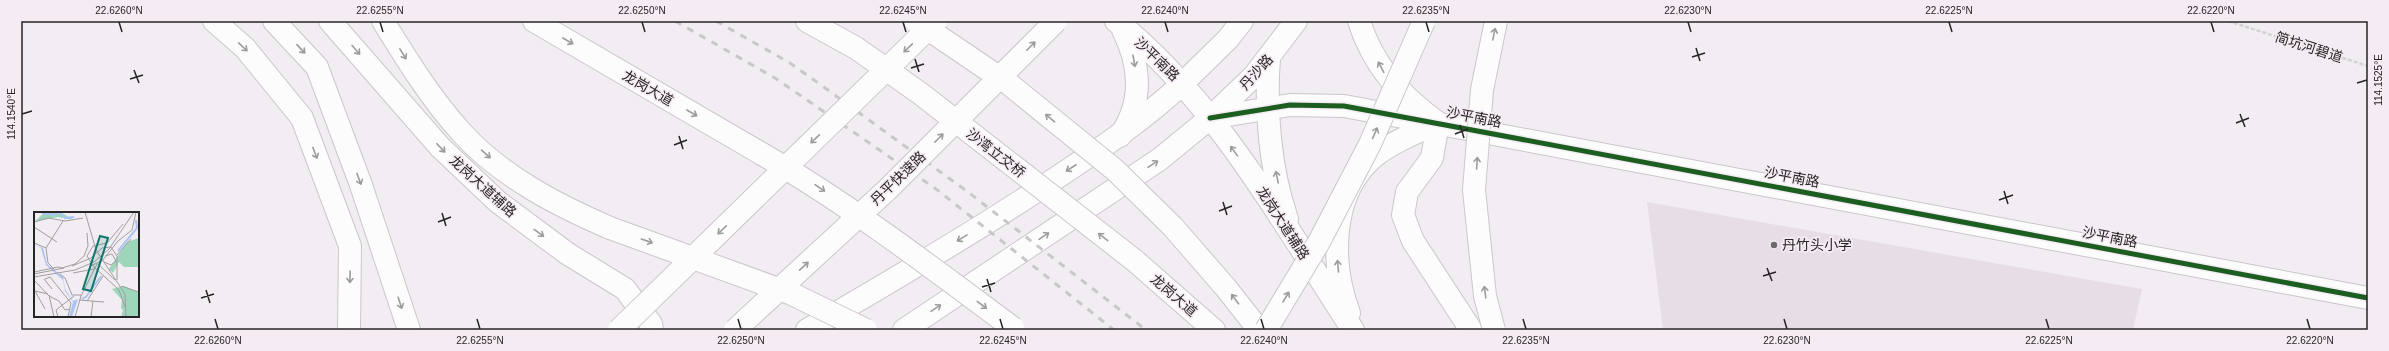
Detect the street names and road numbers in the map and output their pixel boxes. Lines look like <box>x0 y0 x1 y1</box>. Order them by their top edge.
street label: 简坑河碧道 <box>2273 29 2345 65</box>
street label: 沙平南路 <box>1131 34 1183 84</box>
street label: 丹沙路 <box>1236 51 1276 93</box>
street label: 龙岗大道 <box>620 67 676 109</box>
street label: 沙平南路 <box>1445 104 1503 130</box>
street label: 沙湾立交桥 <box>963 125 1029 181</box>
street label: 丹平快速路 <box>867 148 929 208</box>
street label: 龙岗大道辅路 <box>446 152 520 220</box>
street label: 沙平南路 <box>1763 164 1821 190</box>
street label: 龙岗大道辅路 <box>1253 183 1313 263</box>
street label: 沙平南路 <box>2081 224 2139 250</box>
street label: 龙岗大道 <box>1148 271 1200 319</box>

